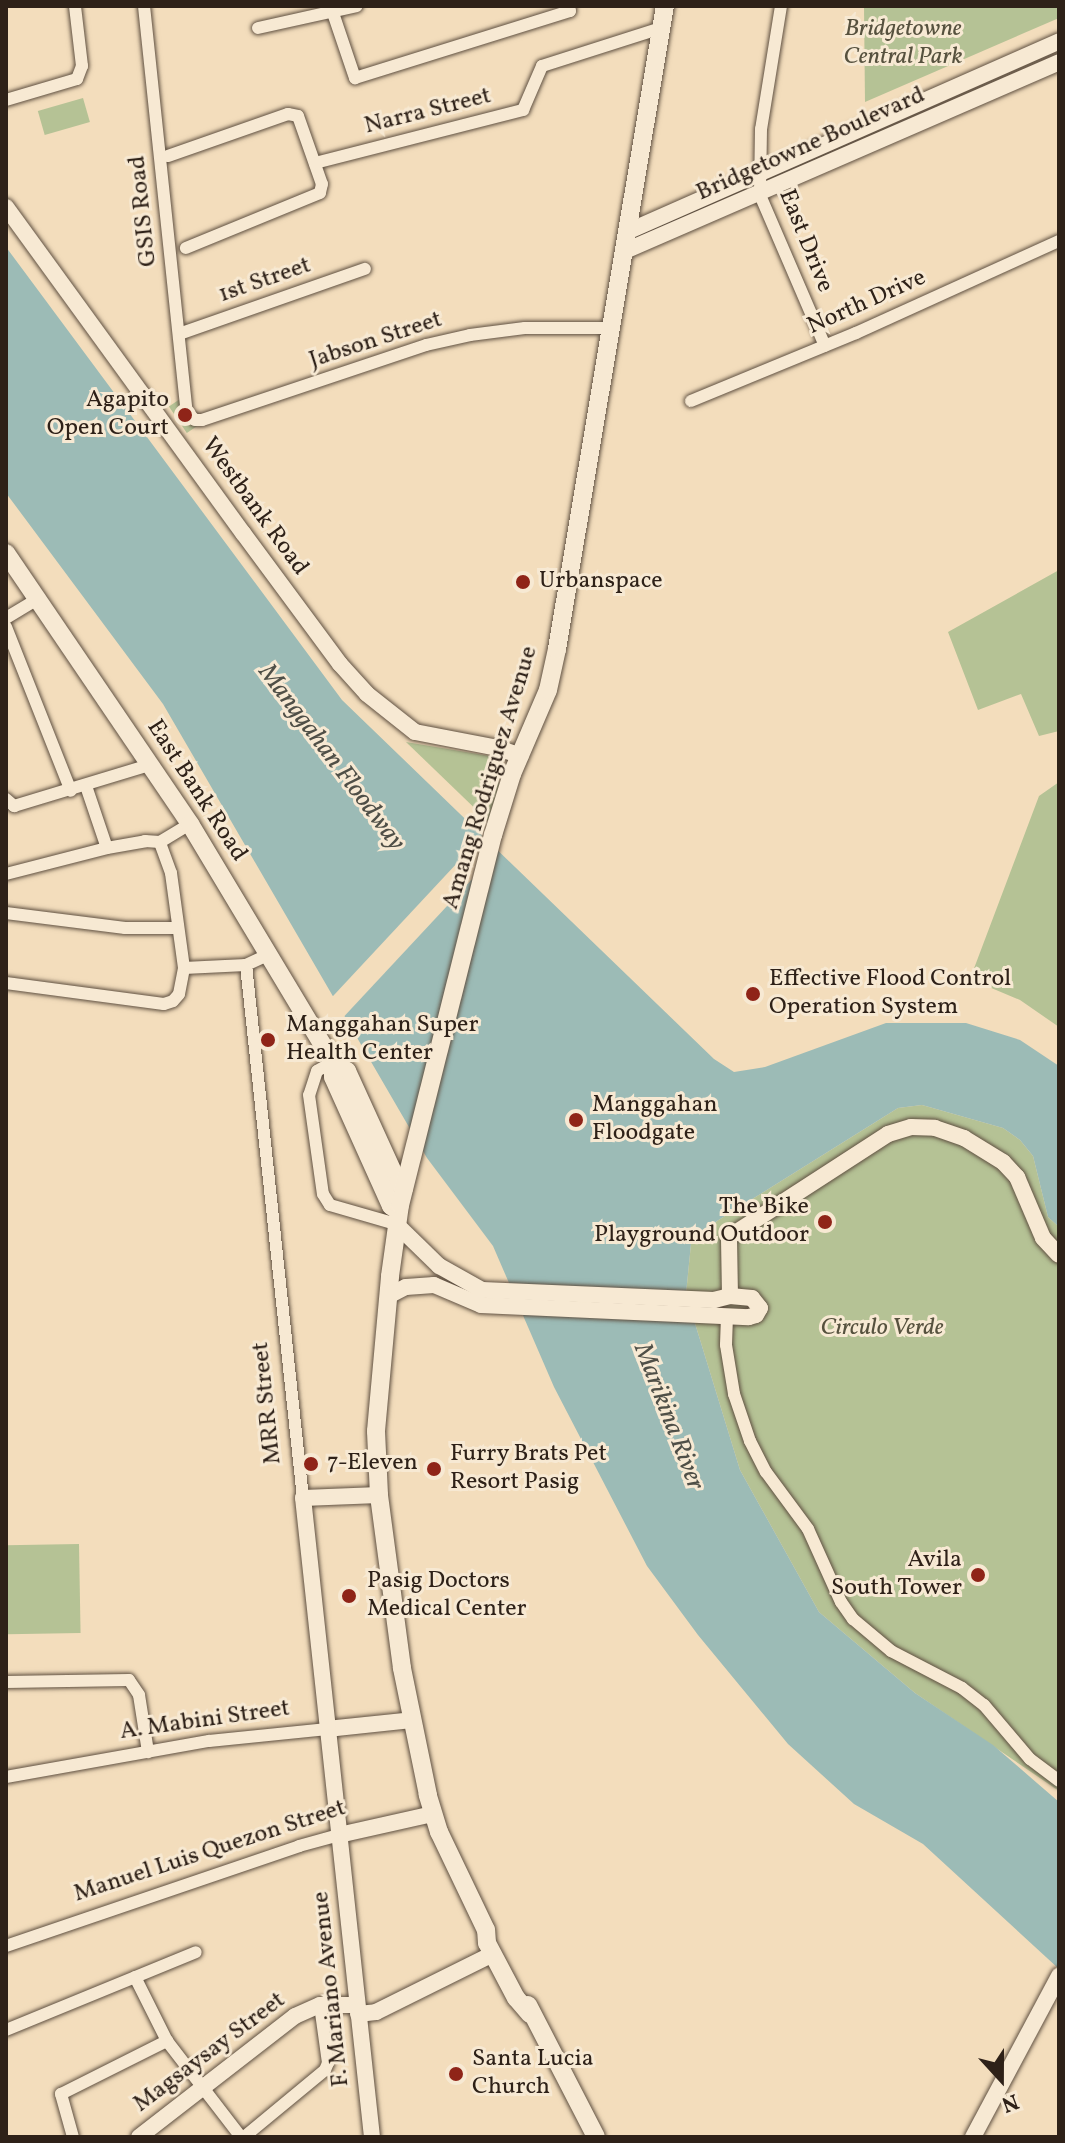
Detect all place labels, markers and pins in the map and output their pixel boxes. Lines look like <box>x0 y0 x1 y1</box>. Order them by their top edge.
place label: Agapito Open Court <box>47 387 169 443</box>
marker: Agapito Open Court <box>176 406 194 424</box>
place label: Urbanspace <box>539 568 663 596</box>
marker: Urbanspace <box>514 573 532 591</box>
place label: Effective Flood Control Operation System <box>769 966 1011 1022</box>
marker: Effective Flood Control Operation System <box>744 985 762 1003</box>
place label: Manggahan Super Health Center <box>286 1012 478 1068</box>
marker: Manggahan Super Health Center <box>257 1029 279 1051</box>
place label: Manggahan Floodgate <box>592 1092 718 1148</box>
marker: Manggahan Floodgate <box>567 1111 585 1129</box>
place label: The Bike Playground Outdoor <box>594 1194 809 1250</box>
marker: The Bike Playground Outdoor <box>816 1213 834 1231</box>
place label: Furry Brats Pet Resort Pasig <box>450 1441 608 1497</box>
place label: 7-Eleven <box>327 1450 418 1478</box>
marker: 7-Eleven <box>302 1455 320 1473</box>
marker: Furry Brats Pet Resort Pasig <box>425 1460 443 1478</box>
place label: Avila South Tower <box>830 1547 962 1603</box>
marker: Avila South Tower <box>969 1566 987 1584</box>
place label: Pasig Doctors Medical Center <box>367 1568 527 1624</box>
marker: Pasig Doctors Medical Center <box>338 1585 360 1607</box>
place label: Santa Lucia Church <box>472 2046 594 2102</box>
marker: Santa Lucia Church <box>447 2065 465 2083</box>

